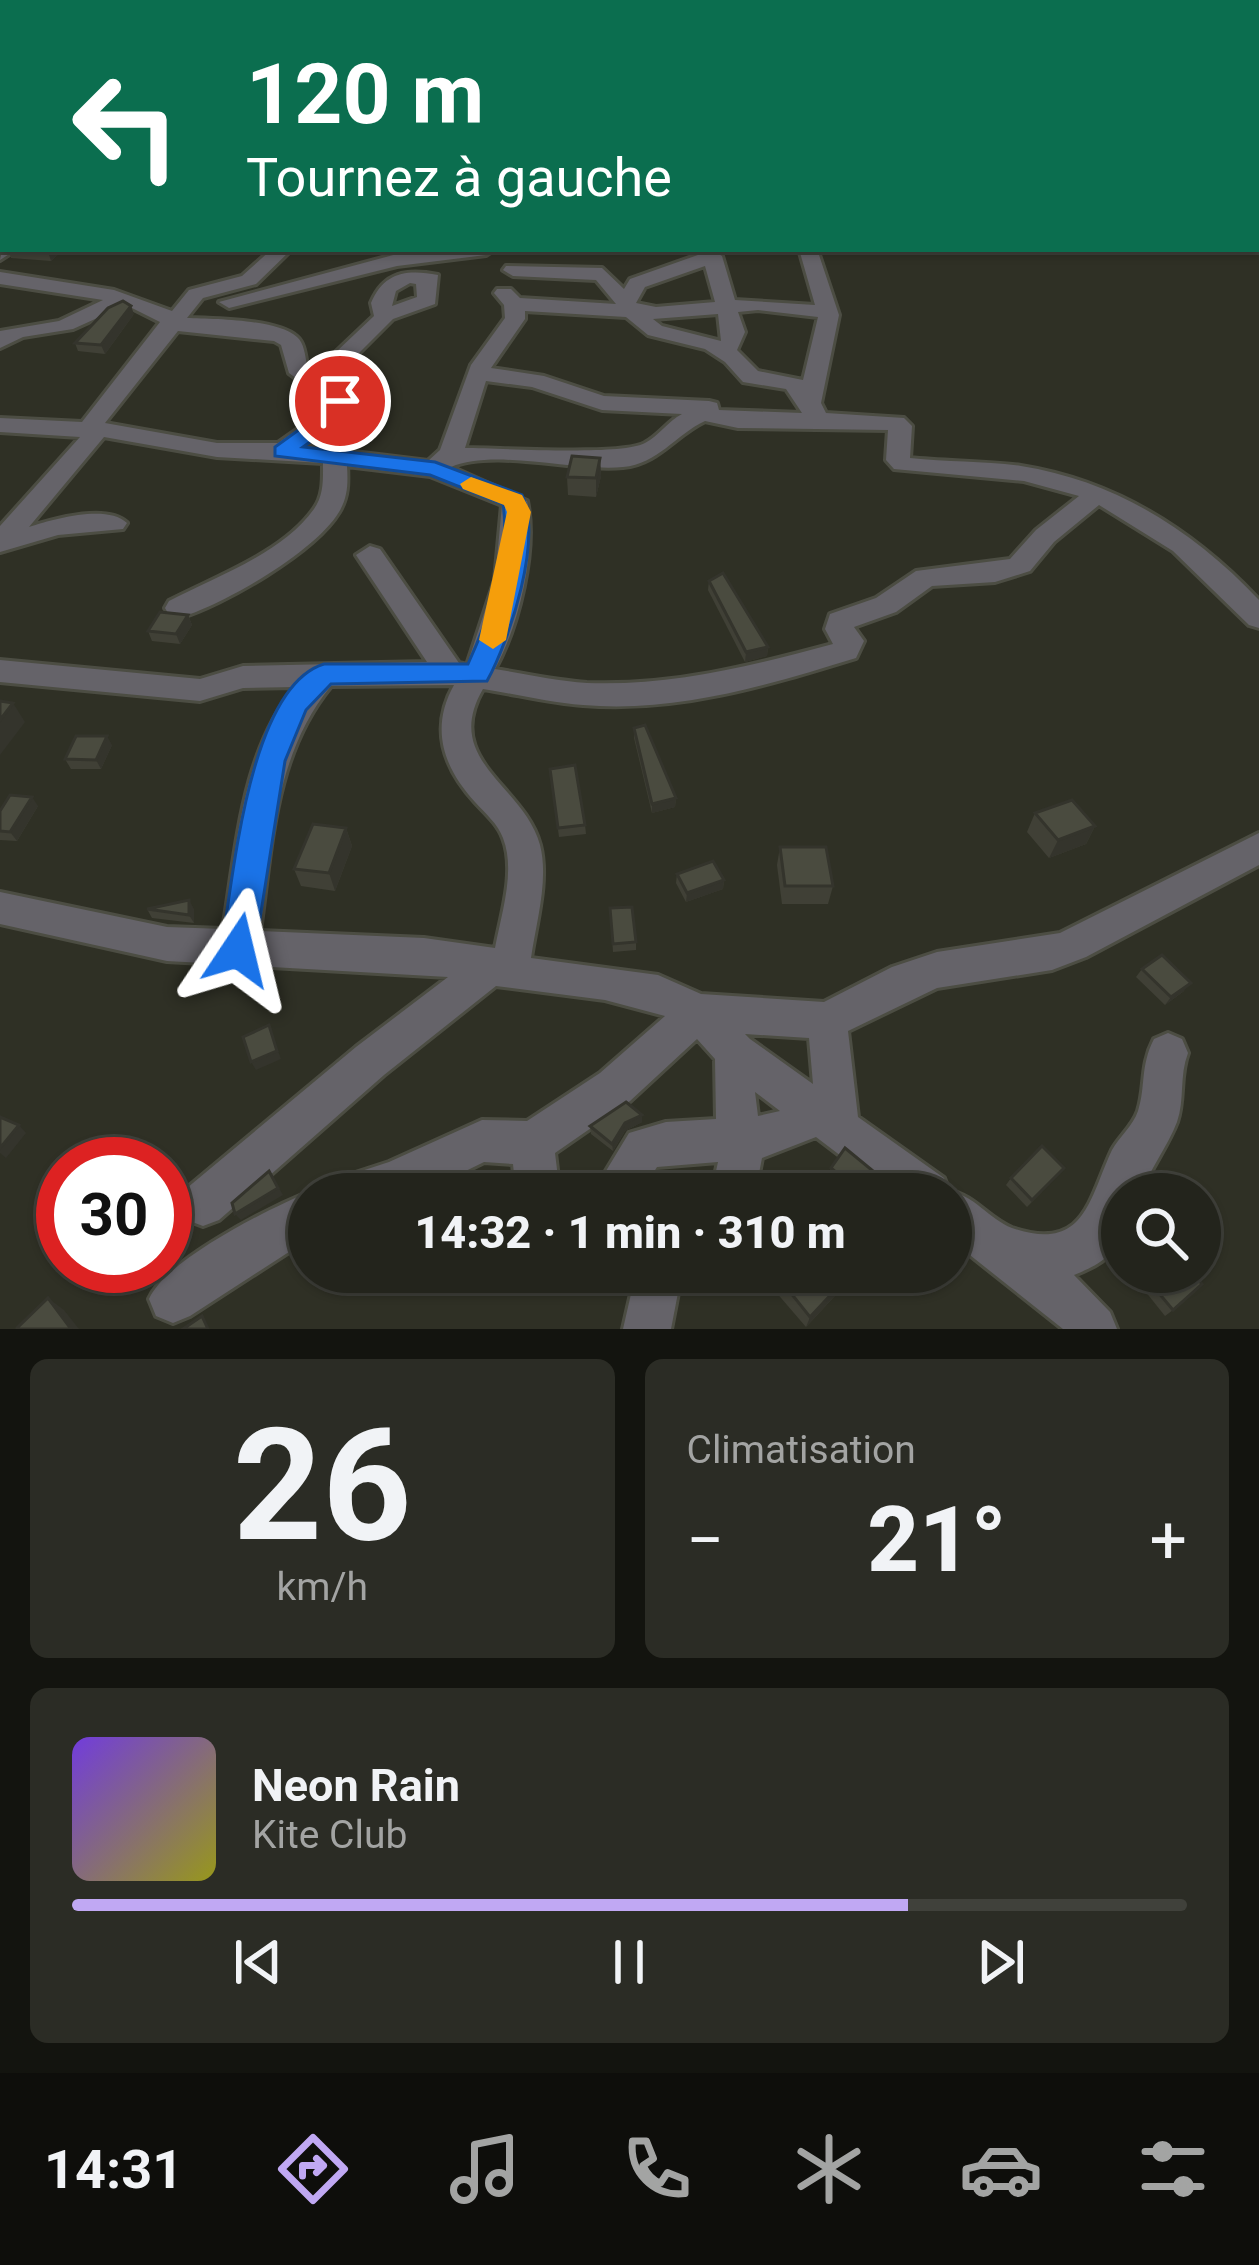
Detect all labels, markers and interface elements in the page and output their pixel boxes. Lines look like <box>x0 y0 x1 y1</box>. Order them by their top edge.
text: 120 m <box>246 45 484 144</box>
icon: left <box>48 48 204 204</box>
text: Tournez à gauche <box>246 146 672 209</box>
pin <box>289 350 391 452</box>
icon: arrive <box>307 368 373 434</box>
position arrow <box>175 887 301 1013</box>
speed limit sign: 30 <box>36 1137 192 1293</box>
map controls <box>1101 1173 1221 1293</box>
button: search <box>1101 1173 1221 1293</box>
text: 14:32 · 1 min · 310 m <box>414 1206 846 1259</box>
text: 26 <box>233 1394 412 1577</box>
text: Climatisation <box>687 1427 916 1473</box>
text: 21° <box>867 1488 1007 1593</box>
text: − <box>687 1502 724 1579</box>
text: + <box>1150 1502 1187 1579</box>
text: km/h <box>276 1564 368 1610</box>
text: Neon Rain <box>252 1759 460 1812</box>
text: Kite Club <box>252 1812 407 1858</box>
icon: previous <box>225 1929 291 1995</box>
icon: pause <box>596 1929 662 1995</box>
icon: next <box>968 1929 1034 1995</box>
icon: directions <box>271 2127 355 2211</box>
icon: music <box>443 2127 527 2211</box>
icon: phone <box>615 2127 699 2211</box>
icon: climate <box>787 2127 871 2211</box>
icon: car <box>959 2127 1043 2211</box>
icon: filters <box>1131 2127 1215 2211</box>
text: 14:31 <box>44 2138 183 2201</box>

